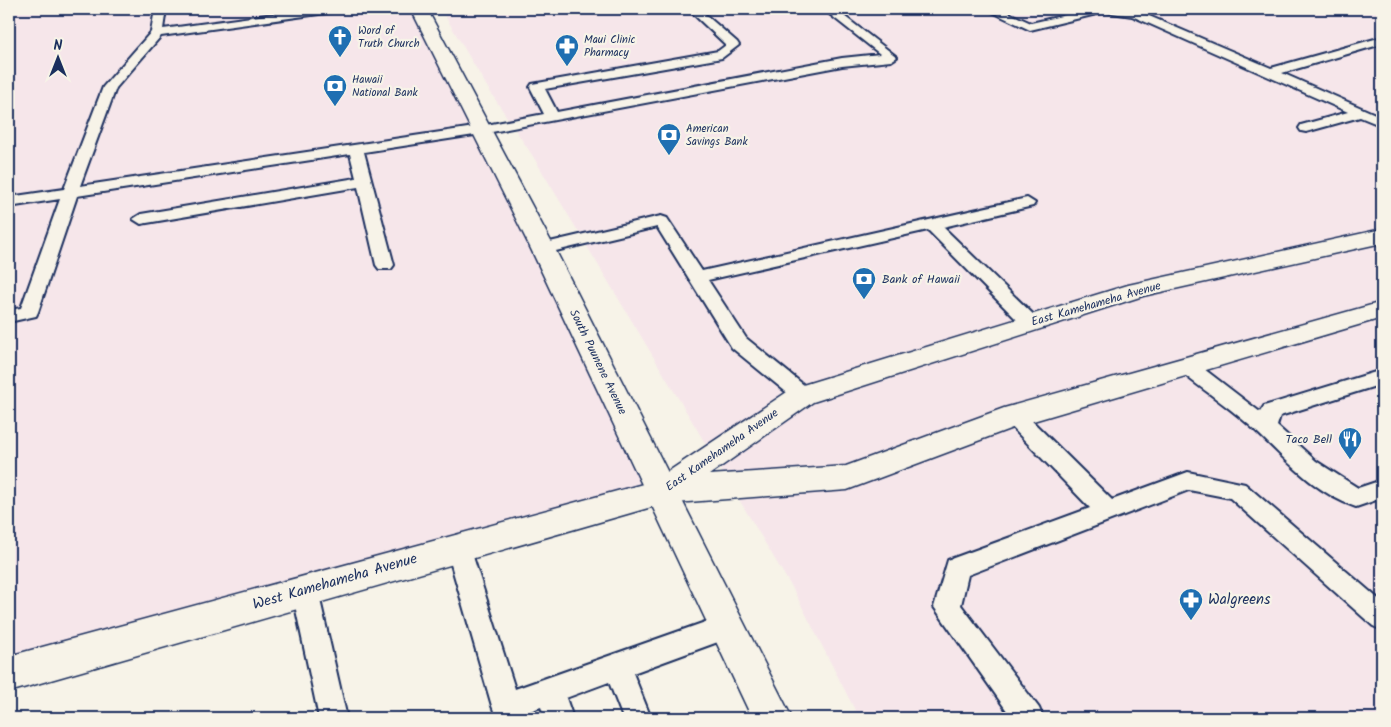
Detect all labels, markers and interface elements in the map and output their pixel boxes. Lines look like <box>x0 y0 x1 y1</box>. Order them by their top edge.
place label: Word of Truth Church <box>358 22 420 53</box>
church icon: Word of Truth Church <box>327 24 353 58</box>
place label: Maui Clinic Pharmacy <box>584 31 636 62</box>
north arrow <box>32 32 82 82</box>
pharmacy icon: Maui Clinic Pharmacy <box>554 33 580 67</box>
text: N <box>54 35 63 57</box>
place label: Hawaii National Bank <box>352 71 419 102</box>
bank icon: Hawaii National Bank <box>322 73 348 107</box>
place label: American Savings Bank <box>686 120 748 151</box>
bank icon: American Savings Bank <box>656 122 682 156</box>
bank icon: Bank of Hawaii <box>851 266 877 300</box>
place label: Bank of Hawaii <box>882 270 961 289</box>
street label: East Kamehameha Avenue <box>1029 276 1164 332</box>
street label: South Puunene Avenue <box>564 306 632 418</box>
street label: East Kamehameha Avenue <box>662 403 783 496</box>
restaurant icon: Taco Bell <box>1337 426 1363 460</box>
place label: Taco Bell <box>1285 430 1332 449</box>
street label: West Kamehameha Avenue <box>250 547 420 617</box>
pharmacy icon: Walgreens <box>1178 587 1204 621</box>
place label: Walgreens <box>1208 588 1271 612</box>

